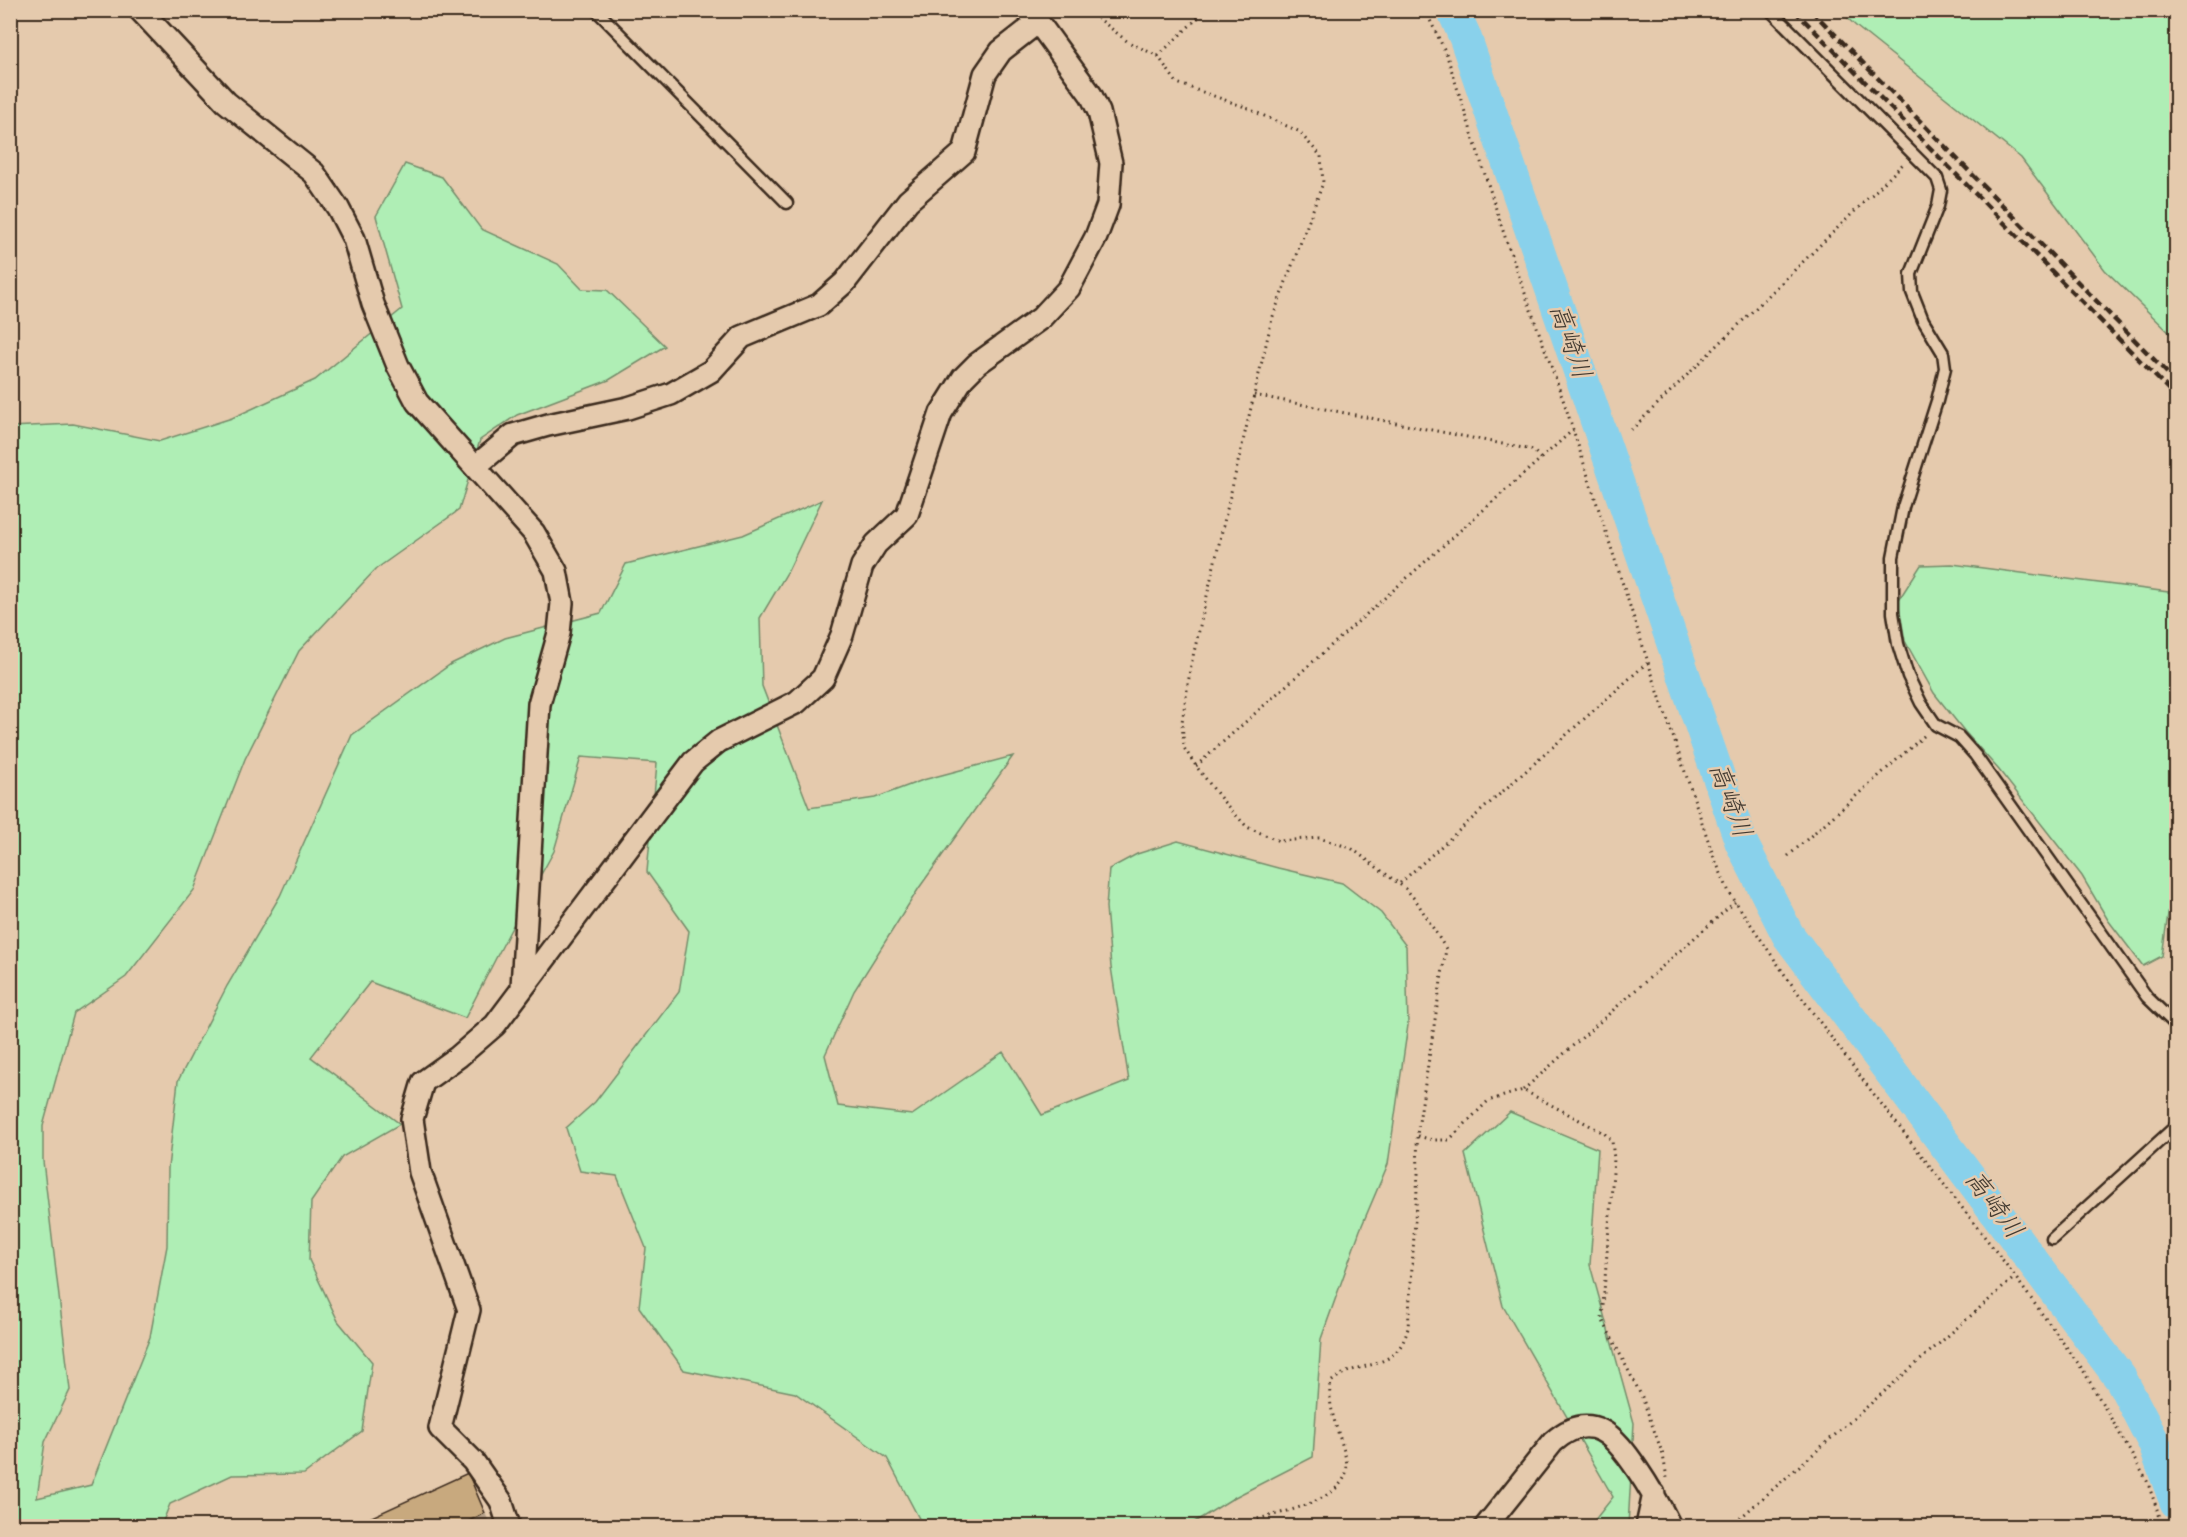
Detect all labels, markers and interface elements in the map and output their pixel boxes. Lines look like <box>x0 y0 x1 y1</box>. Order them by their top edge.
water label: 高崎川 <box>1538 299 1598 385</box>
water label: 高崎川 <box>1697 758 1759 844</box>
water label: 高崎川 <box>1954 1164 2030 1248</box>

